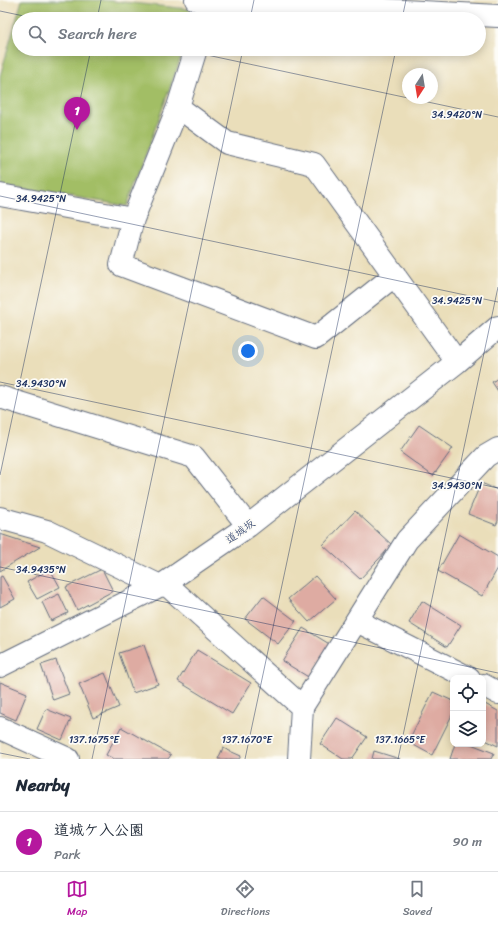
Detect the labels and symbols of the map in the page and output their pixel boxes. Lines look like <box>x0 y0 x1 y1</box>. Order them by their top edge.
north arrow <box>402 68 438 104</box>
pin: 1 <box>64 97 90 130</box>
text: 34.9420°N <box>432 106 482 124</box>
text: 34.9425°N <box>16 190 66 208</box>
text: 34.9425°N <box>432 292 482 310</box>
your location <box>238 341 258 361</box>
text: 34.9430°N <box>16 375 66 393</box>
text: 34.9430°N <box>432 477 482 495</box>
street label: 道城坂 <box>221 514 259 549</box>
text: 34.9435°N <box>16 561 66 579</box>
text: 137.1675°E <box>69 731 121 749</box>
text: 137.1670°E <box>222 731 274 749</box>
text: 137.1665°E <box>375 731 426 749</box>

